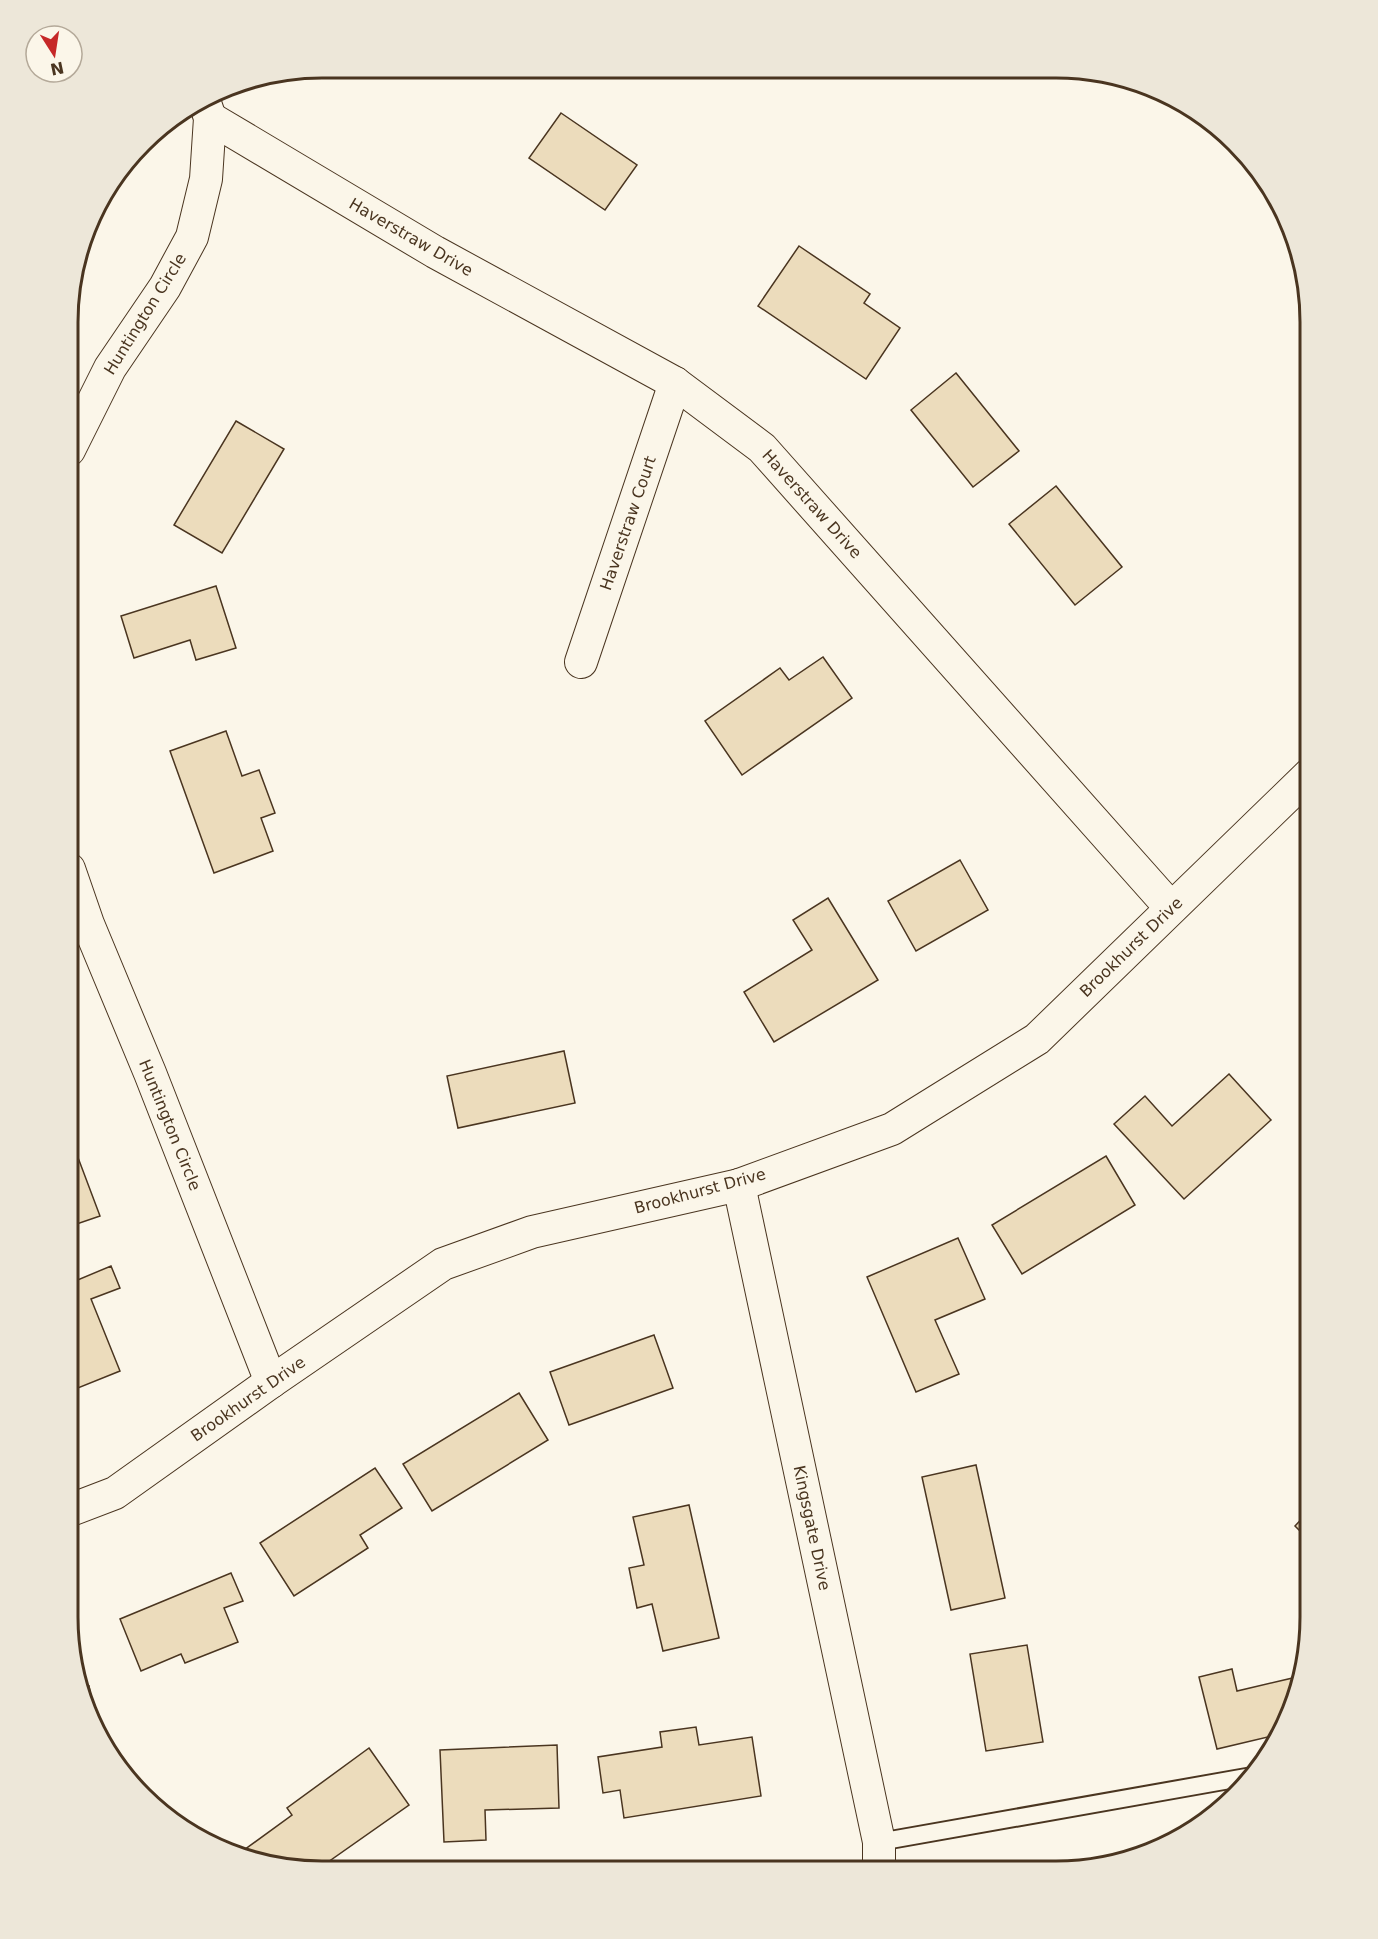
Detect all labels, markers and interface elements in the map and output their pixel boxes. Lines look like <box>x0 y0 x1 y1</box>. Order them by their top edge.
north arrow <box>24 24 84 84</box>
text: N <box>48 57 66 79</box>
street label: Haverstraw Drive <box>346 194 476 280</box>
street label: Huntington Circle <box>100 250 190 378</box>
street label: Haverstraw Drive <box>758 446 866 562</box>
street label: Haverstraw Court <box>596 453 660 593</box>
street label: Brookhurst Drive <box>1076 893 1186 1001</box>
street label: Huntington Circle <box>135 1057 205 1193</box>
street label: Brookhurst Drive <box>632 1164 768 1218</box>
street label: Brookhurst Drive <box>187 1352 309 1446</box>
street label: Kingsgate Drive <box>789 1464 835 1592</box>

